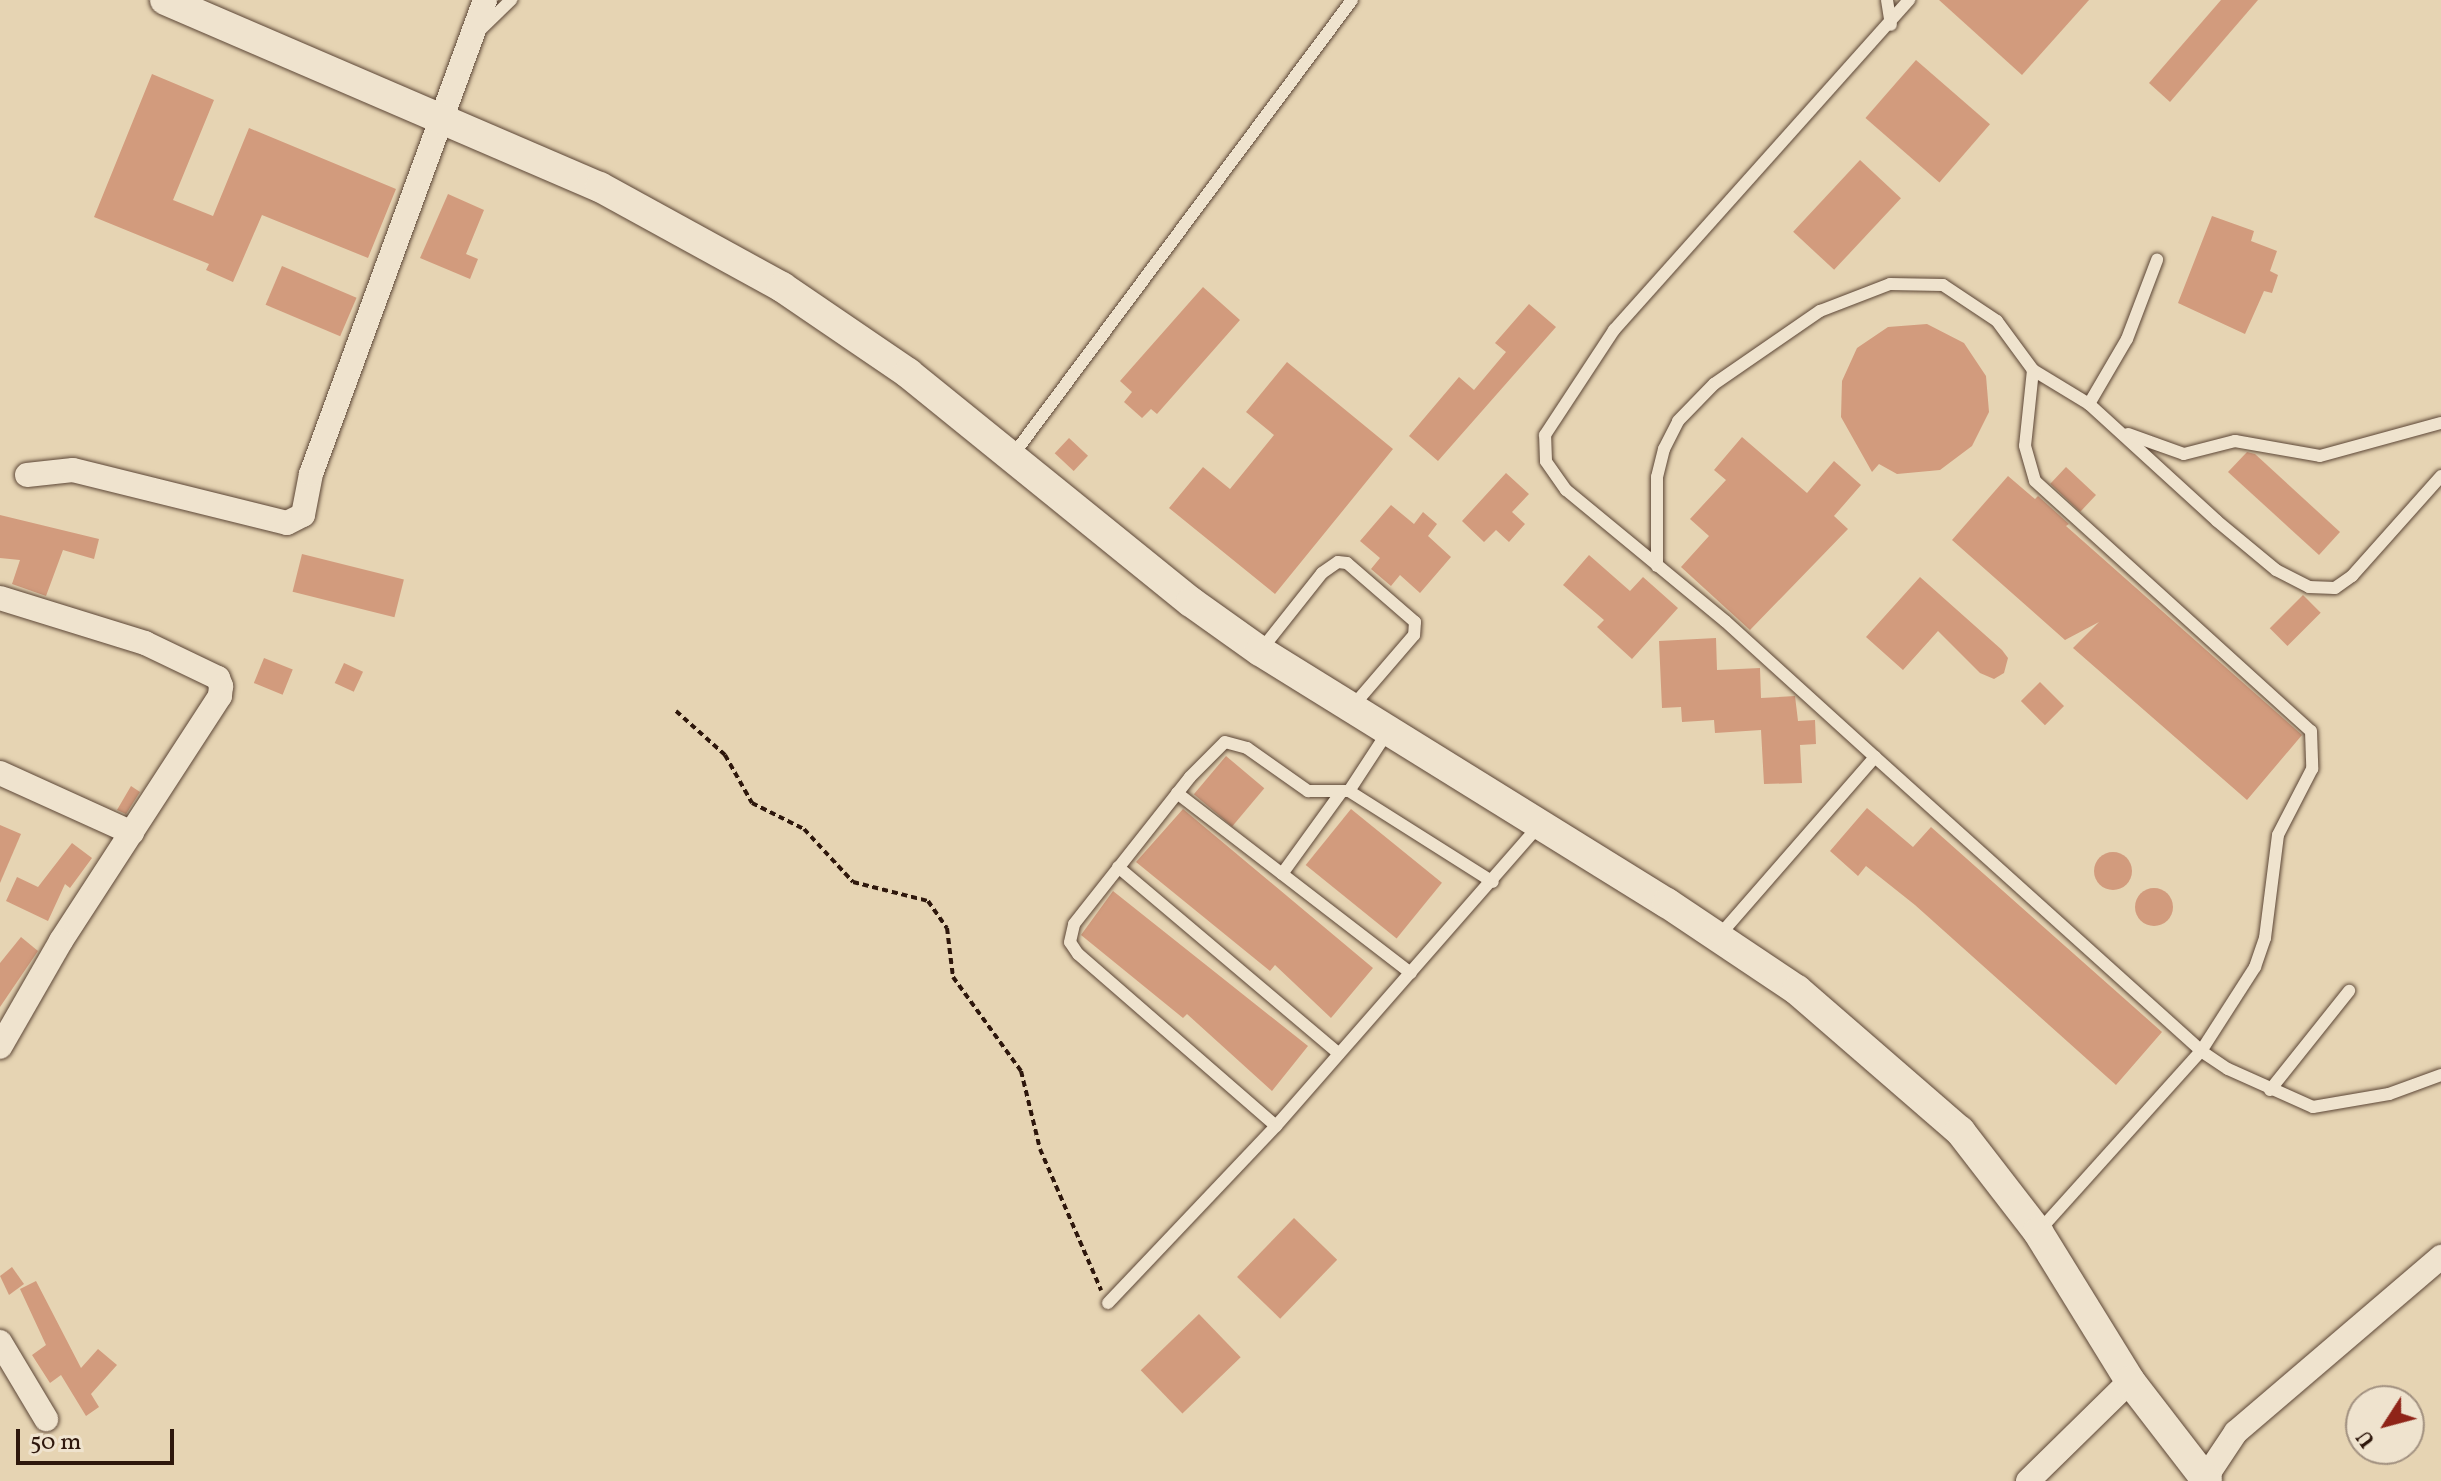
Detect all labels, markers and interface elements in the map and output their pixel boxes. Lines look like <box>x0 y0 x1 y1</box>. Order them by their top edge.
north arrow <box>2345 1385 2425 1465</box>
scale bar <box>20 1413 178 1463</box>
text: U <box>2350 1423 2384 1453</box>
text: 50 m <box>30 1426 82 1460</box>

